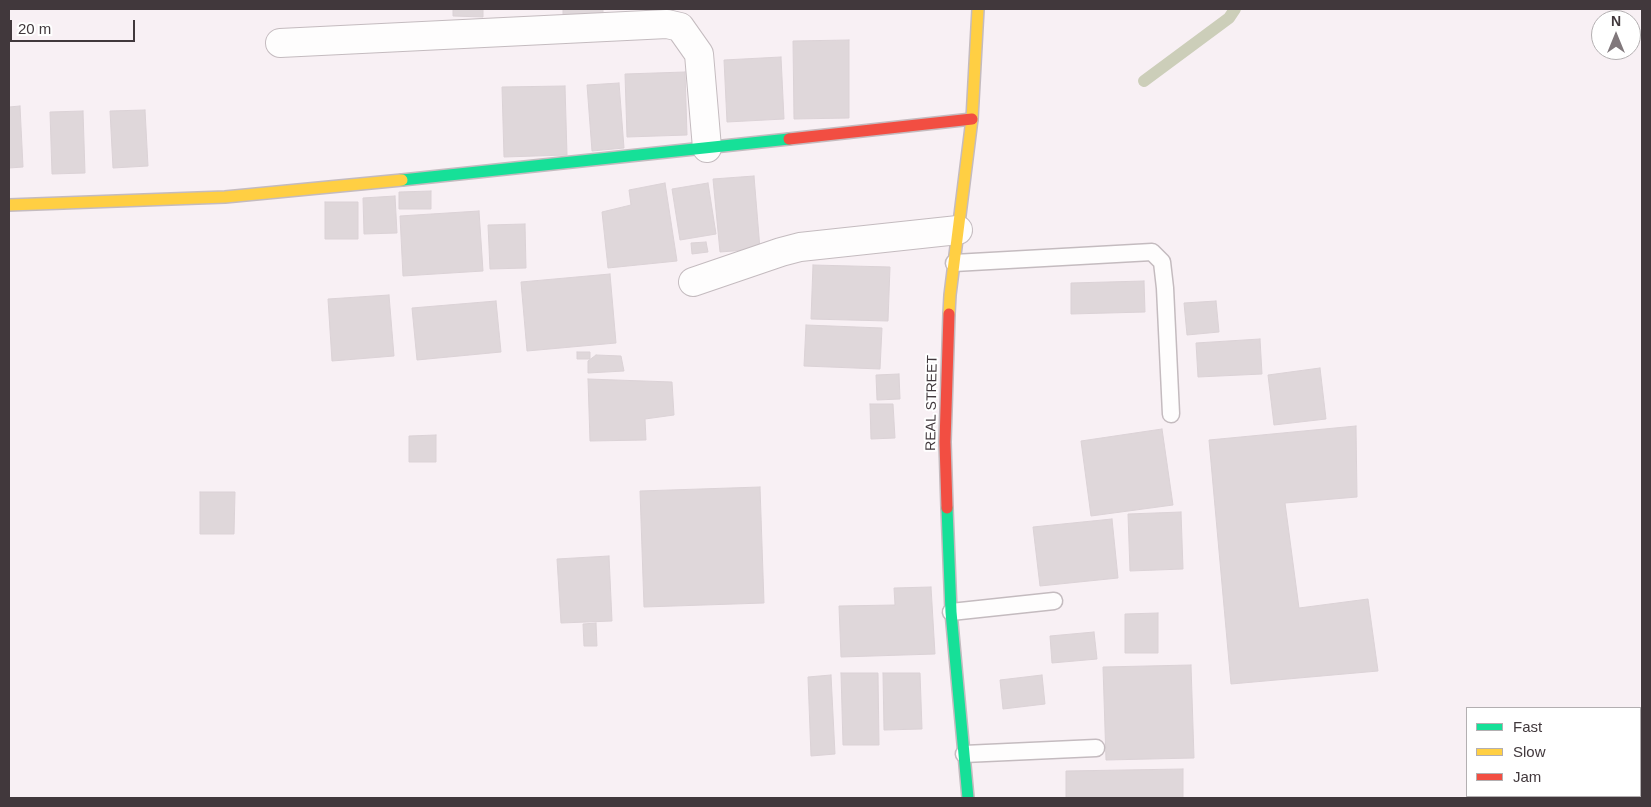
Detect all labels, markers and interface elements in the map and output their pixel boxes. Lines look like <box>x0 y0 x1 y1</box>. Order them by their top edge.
scale bar <box>12 10 138 42</box>
north arrow <box>1591 10 1641 60</box>
text: N <box>1611 13 1621 29</box>
text: 20 m <box>18 20 51 37</box>
street label: REAL STREET <box>923 355 941 451</box>
legend <box>1466 707 1641 797</box>
text: Fast <box>1513 718 1542 735</box>
text: Slow <box>1513 743 1546 760</box>
text: Jam <box>1513 768 1541 785</box>

